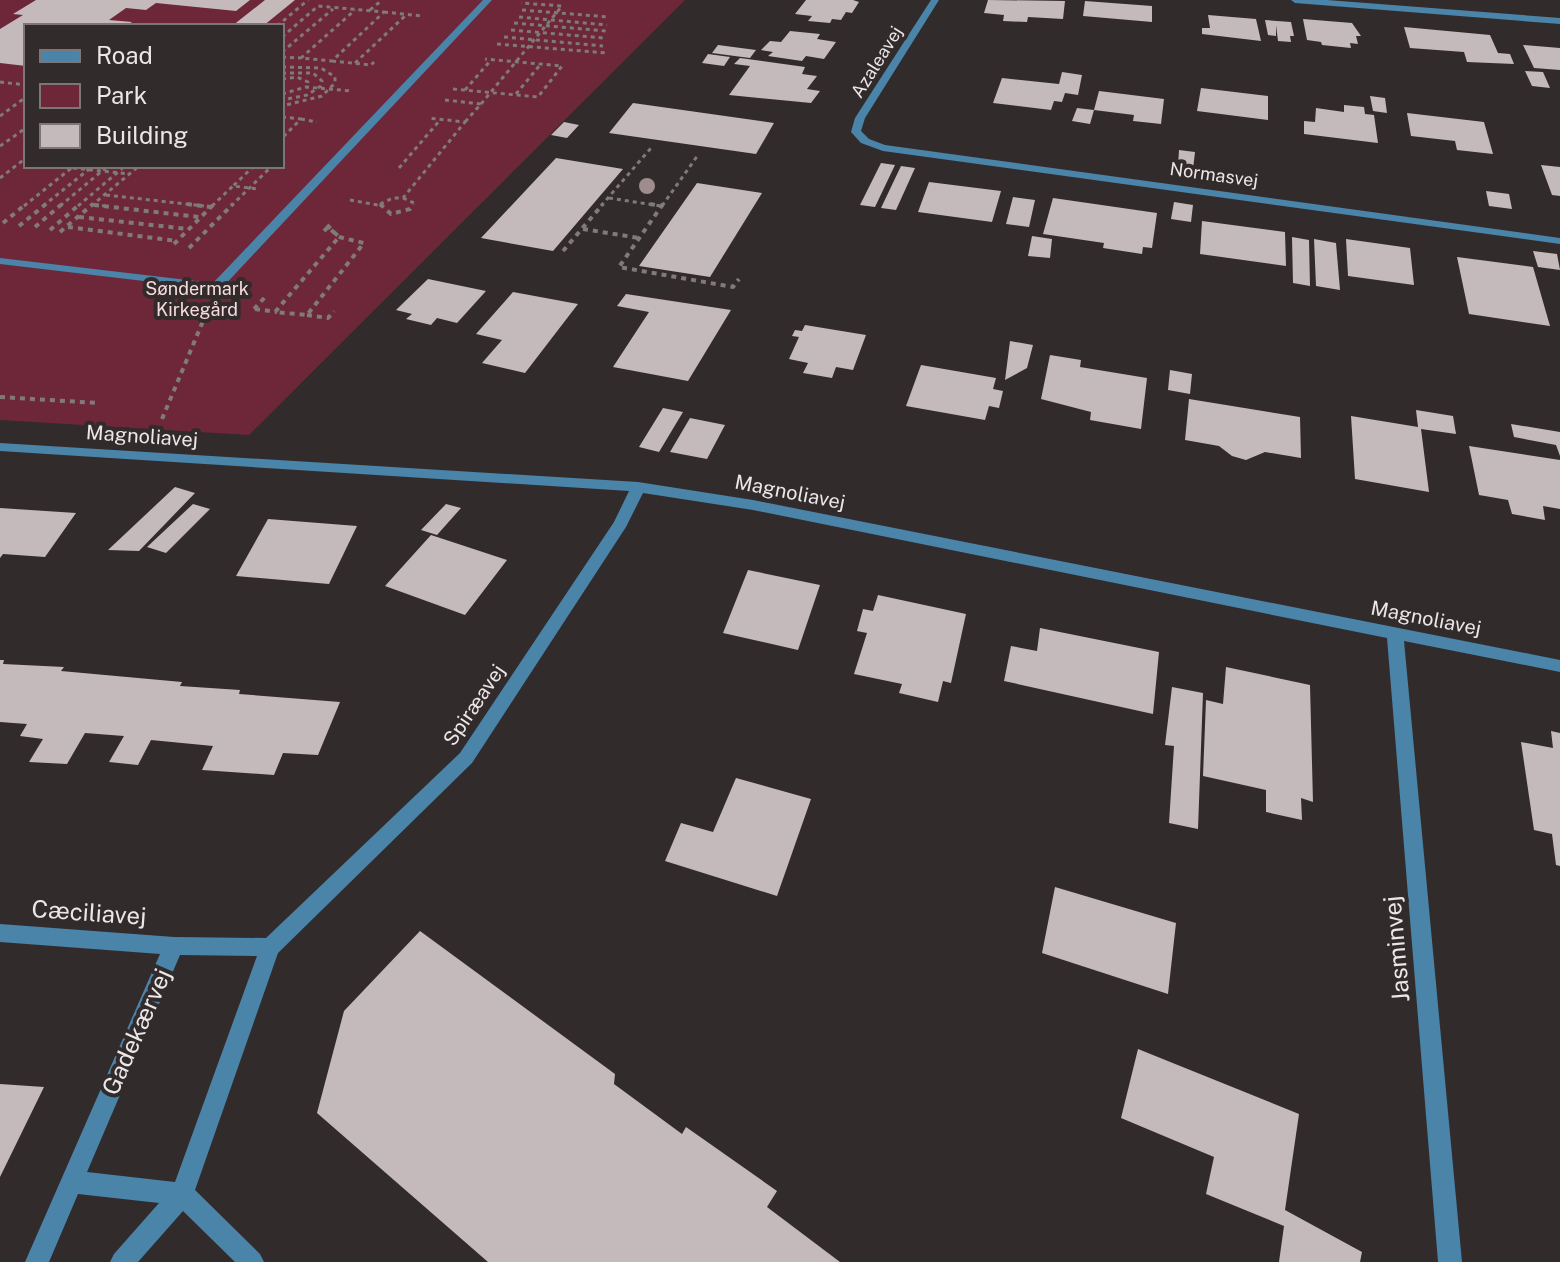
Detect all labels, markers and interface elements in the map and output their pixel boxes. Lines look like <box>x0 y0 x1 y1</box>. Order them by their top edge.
street label: Azaleavej <box>846 22 907 101</box>
legend <box>24 24 284 168</box>
text: Road <box>96 41 153 69</box>
text: Park <box>96 81 147 109</box>
text: Building <box>96 121 188 149</box>
street label: Normasvej <box>1169 158 1260 191</box>
park label: Søndermark Kirkegård <box>145 278 249 320</box>
street label: Magnoliavej <box>85 420 199 452</box>
street label: Magnoliavej <box>733 470 847 514</box>
street label: Magnoliavej <box>1369 596 1483 640</box>
street label: Spiræavej <box>438 660 510 750</box>
street label: Cæciliavej <box>31 894 147 930</box>
street label: Jasminvej <box>1377 895 1415 1003</box>
street label: Gadekærvej <box>96 964 176 1099</box>

